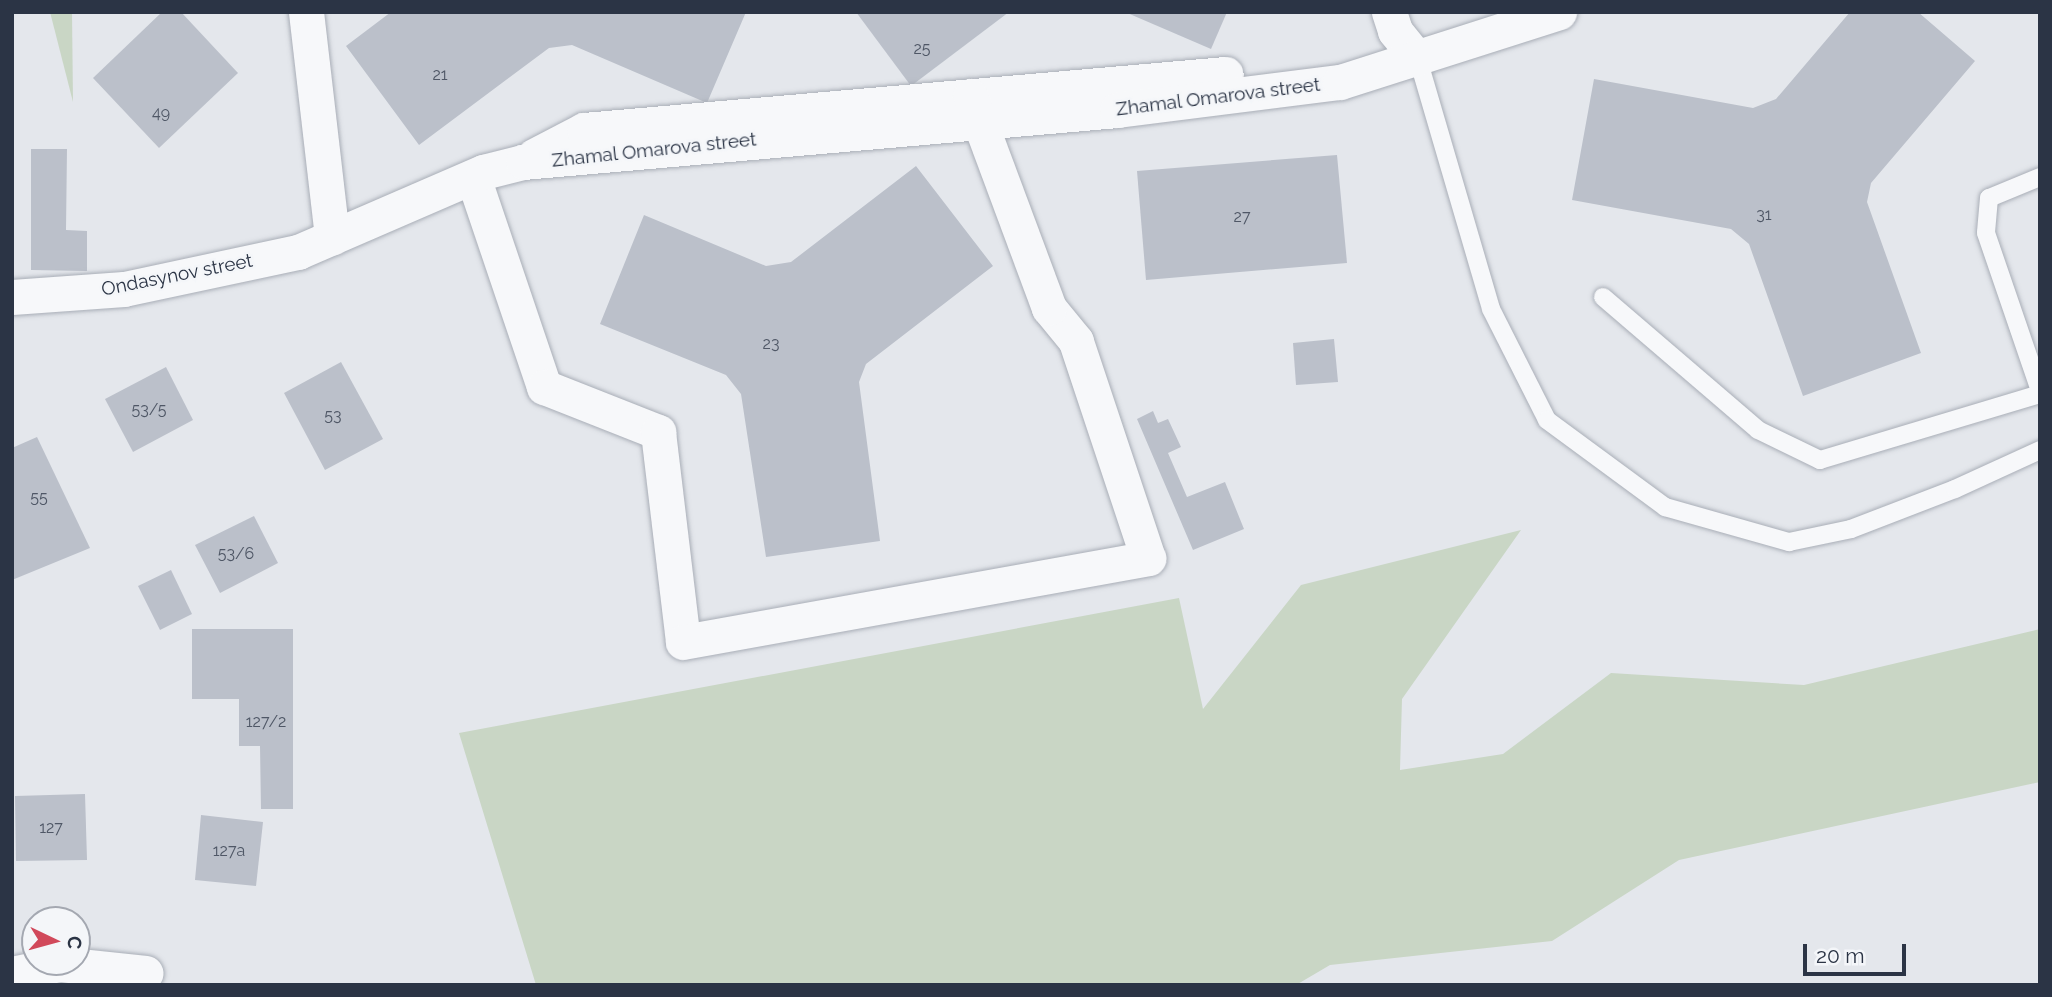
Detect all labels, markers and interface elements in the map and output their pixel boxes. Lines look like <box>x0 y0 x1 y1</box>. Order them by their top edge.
house number: 25 <box>913 39 931 59</box>
house number: 21 <box>432 65 448 85</box>
street label: Zhamal Omarova street <box>1114 73 1322 121</box>
house number: 49 <box>152 103 170 123</box>
street label: Zhamal Omarova street <box>550 128 758 172</box>
house number: 31 <box>1756 205 1772 225</box>
house number: 27 <box>1234 207 1250 227</box>
street label: Ondasynov street <box>99 249 255 301</box>
house number: 23 <box>763 334 779 354</box>
house number: 53/5 <box>131 400 167 420</box>
house number: 53 <box>324 406 342 426</box>
house number: 55 <box>30 488 48 508</box>
house number: 53/6 <box>218 544 254 564</box>
house number: 127/2 <box>246 712 286 732</box>
house number: 127 <box>39 818 63 838</box>
house number: 127а <box>213 841 245 861</box>
north arrow <box>21 906 91 976</box>
scale bar <box>1807 930 1910 974</box>
text: С <box>63 935 86 950</box>
text: 20 m <box>1816 943 1864 968</box>

